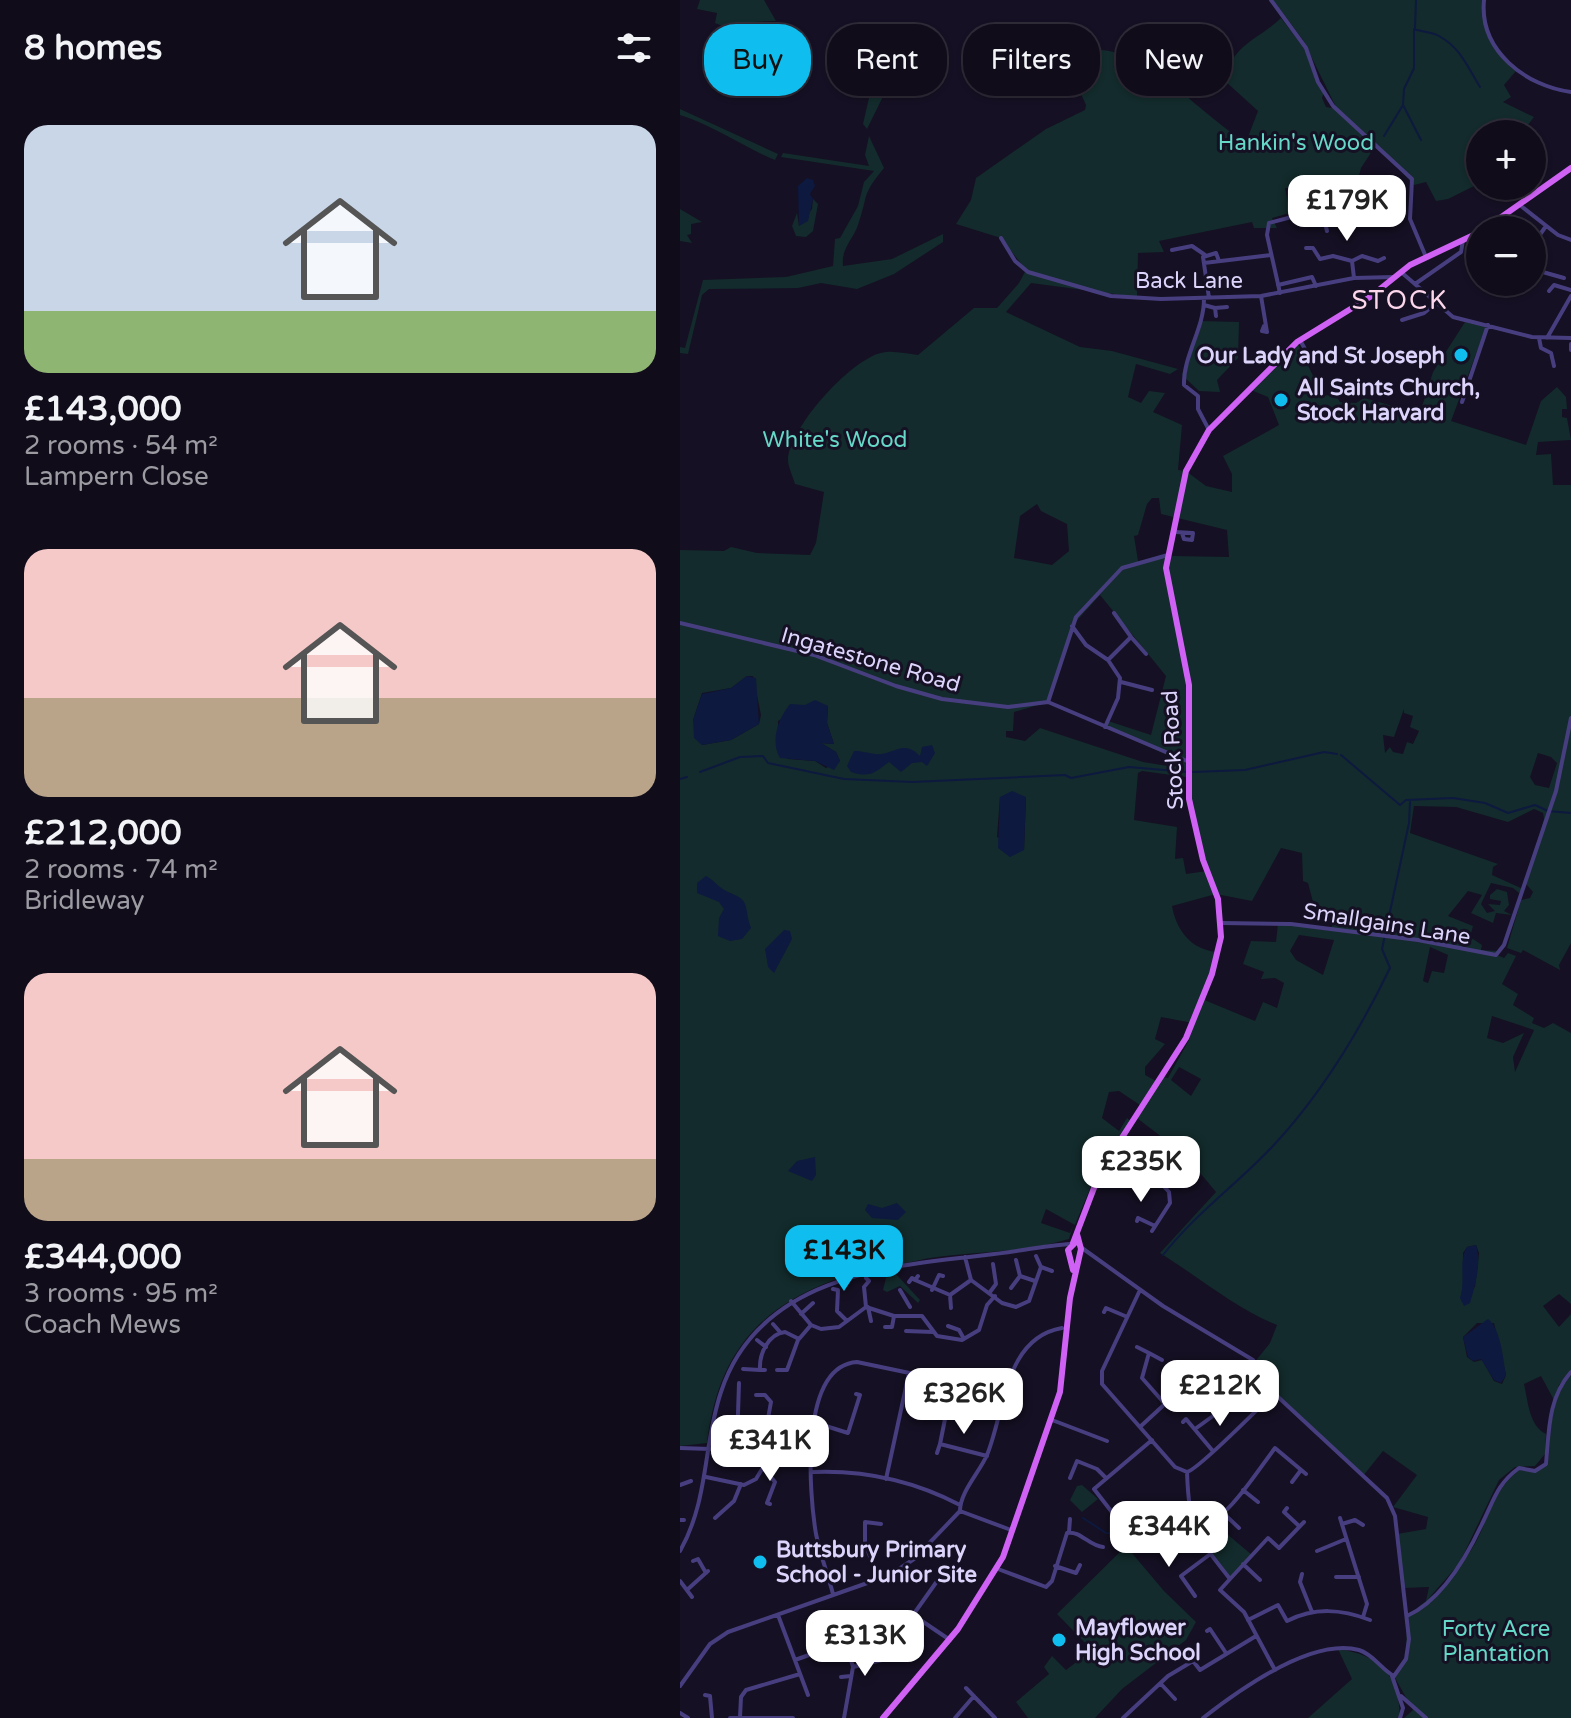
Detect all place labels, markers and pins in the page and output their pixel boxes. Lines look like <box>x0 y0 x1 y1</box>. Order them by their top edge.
pin: £179K <box>1291 175 1403 243</box>
place label: Our Lady and St Joseph <box>1197 343 1445 369</box>
marker: Our Lady and St Joseph <box>1452 346 1470 364</box>
place label: All Saints Church, Stock Harvard <box>1297 375 1480 426</box>
marker: All Saints Church, Stock Harvard <box>1272 391 1290 409</box>
pin: £235K <box>1085 1136 1197 1204</box>
pin: £143K <box>788 1225 900 1293</box>
pin: £212K <box>1164 1360 1276 1428</box>
pin: £326K <box>908 1368 1020 1436</box>
pin: £341K <box>714 1415 826 1483</box>
pin: £344K <box>1113 1501 1225 1569</box>
place label: Buttsbury Primary School - Junior Site <box>776 1537 977 1588</box>
marker: Buttsbury Primary School - Junior Site <box>751 1553 769 1571</box>
pin: £313K <box>809 1610 921 1678</box>
place label: Mayflower High School <box>1075 1615 1201 1666</box>
marker: Mayflower High School <box>1050 1631 1068 1649</box>

